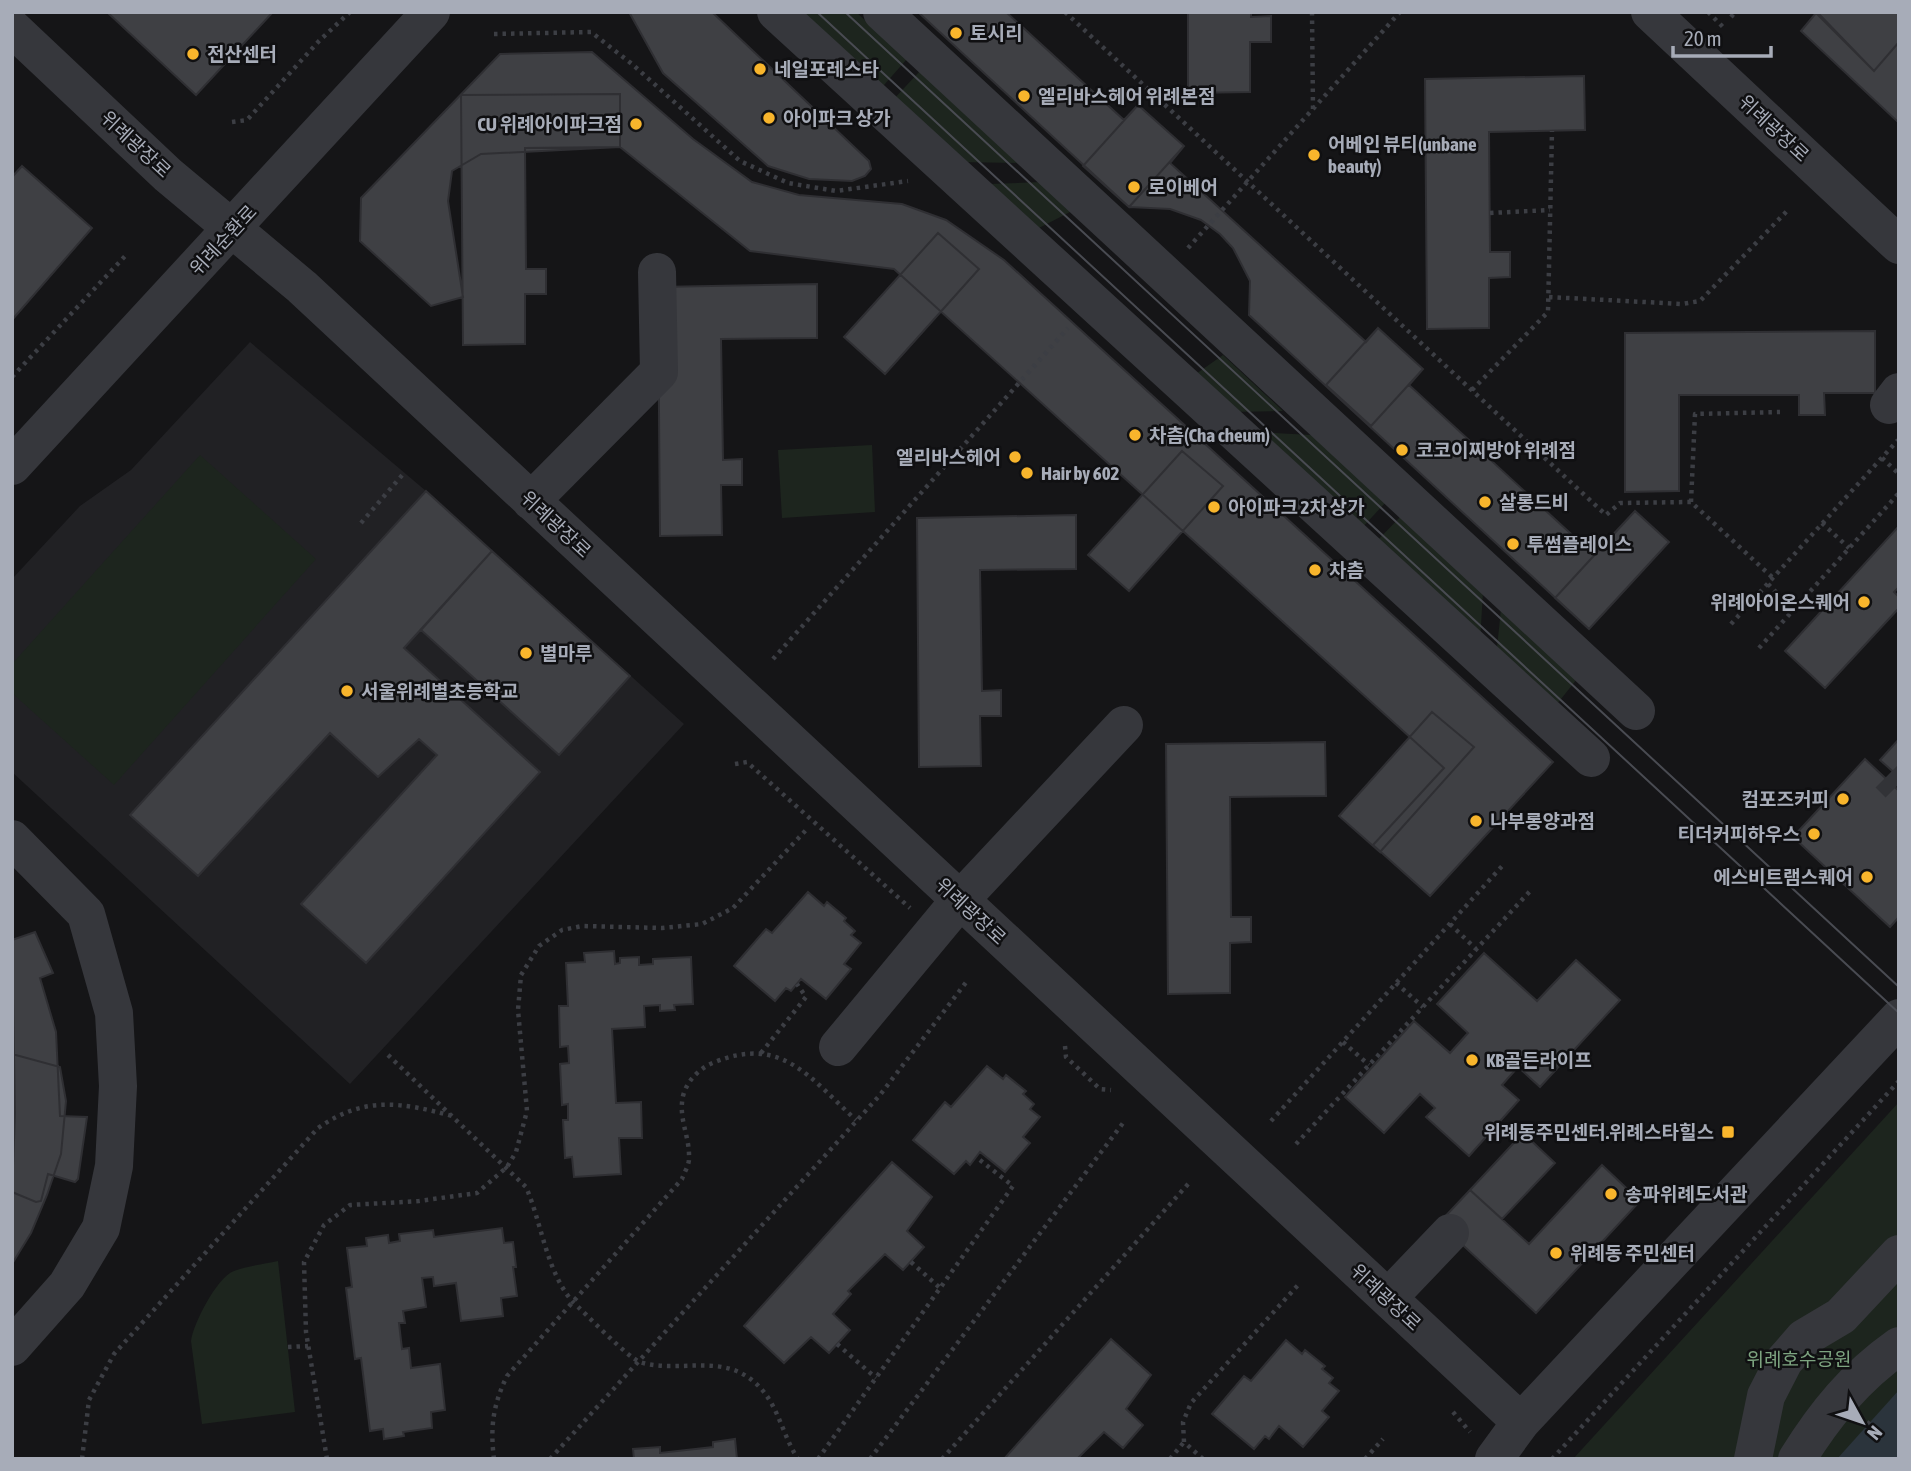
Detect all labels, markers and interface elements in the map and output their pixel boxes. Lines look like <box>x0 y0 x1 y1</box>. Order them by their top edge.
scale bar <box>1673 14 1771 58</box>
place label: 토시리 <box>970 22 1022 44</box>
marker: 토시리 <box>948 25 964 41</box>
text: 20 m <box>1684 26 1722 50</box>
place label: 전산센터 <box>207 43 277 65</box>
marker: 전산센터 <box>185 46 201 62</box>
place label: 네일포레스타 <box>774 58 879 80</box>
marker: 네일포레스타 <box>752 61 768 77</box>
place label: 엘리바스헤어 위례본점 <box>1038 85 1215 107</box>
marker: 엘리바스헤어 위례본점 <box>1016 88 1032 104</box>
street label: 위례광장로 <box>1735 90 1813 166</box>
street label: 위례광장로 <box>97 106 175 182</box>
place label: 아이파크 상가 <box>783 107 891 129</box>
marker: 아이파크 상가 <box>761 110 777 126</box>
place label: CU 위례아이파크점 <box>477 113 622 135</box>
marker: CU 위례아이파크점 <box>628 116 644 132</box>
place label: 어베인 뷰티(unbane beauty) <box>1328 133 1477 177</box>
marker: 어베인 뷰티(unbane beauty) <box>1306 147 1322 163</box>
place label: 로이베어 <box>1148 176 1218 198</box>
marker: 로이베어 <box>1126 179 1142 195</box>
street label: 위례순환로 <box>185 201 261 279</box>
place label: 차츰(Cha cheum) <box>1149 424 1270 446</box>
marker: 차츰(Cha cheum) <box>1127 427 1143 443</box>
place label: 코코이찌방야 위례점 <box>1416 439 1576 461</box>
marker: 코코이찌방야 위례점 <box>1394 442 1410 458</box>
place label: 엘리바스헤어 <box>896 446 1001 468</box>
marker: 엘리바스헤어 <box>1007 449 1023 465</box>
place label: Hair by 602 <box>1041 462 1120 484</box>
marker: Hair by 602 <box>1019 465 1035 481</box>
street label: 위례광장로 <box>517 486 595 562</box>
place label: 살롱드비 <box>1499 491 1569 513</box>
marker: 살롱드비 <box>1477 494 1493 510</box>
place label: 아이파크 2차 상가 <box>1228 496 1365 518</box>
marker: 아이파크 2차 상가 <box>1206 499 1222 515</box>
place label: 투썸플레이스 <box>1527 533 1632 555</box>
marker: 투썸플레이스 <box>1505 536 1521 552</box>
place label: 차츰 <box>1329 559 1364 581</box>
marker: 차츰 <box>1307 562 1323 578</box>
place label: 위례아이온스퀘어 <box>1710 591 1850 613</box>
marker: 위례아이온스퀘어 <box>1856 594 1872 610</box>
place label: 별마루 <box>540 642 592 664</box>
marker: 별마루 <box>518 645 534 661</box>
place label: 서울위례별초등학교 <box>361 680 518 702</box>
marker: 서울위례별초등학교 <box>339 683 355 699</box>
place label: 컴포즈커피 <box>1742 788 1829 810</box>
marker: 컴포즈커피 <box>1835 791 1851 807</box>
place label: 나부롱양과점 <box>1490 810 1595 832</box>
marker: 나부롱양과점 <box>1468 813 1484 829</box>
place label: 티더커피하우스 <box>1678 823 1800 845</box>
marker: 티더커피하우스 <box>1806 826 1822 842</box>
place label: 에스비트램스퀘어 <box>1713 866 1853 888</box>
marker: 에스비트램스퀘어 <box>1859 869 1875 885</box>
street label: 위례광장로 <box>932 873 1010 949</box>
place label: KB골든라이프 <box>1486 1049 1592 1071</box>
marker: KB골든라이프 <box>1464 1052 1480 1068</box>
place label: 위례동주민센터.위례스타힐스 <box>1483 1121 1714 1143</box>
marker: 위례동주민센터.위례스타힐스 <box>1720 1124 1736 1140</box>
place label: 송파위례도서관 <box>1625 1183 1748 1205</box>
marker: 송파위례도서관 <box>1603 1186 1619 1202</box>
place label: 위례동 주민센터 <box>1570 1242 1695 1264</box>
marker: 위례동 주민센터 <box>1548 1245 1564 1261</box>
street label: 위례광장로 <box>1347 1259 1425 1335</box>
park label: 위례호수공원 <box>1747 1348 1851 1370</box>
north arrow <box>1827 1387 1897 1457</box>
text: N <box>1863 1422 1887 1444</box>

